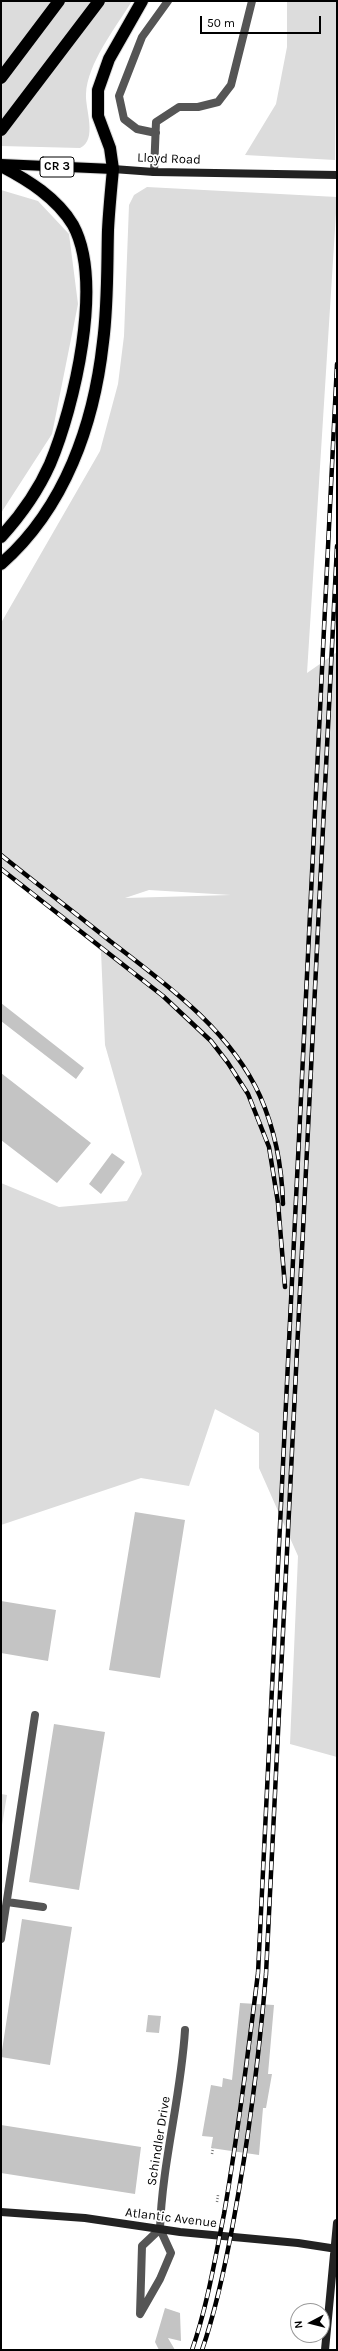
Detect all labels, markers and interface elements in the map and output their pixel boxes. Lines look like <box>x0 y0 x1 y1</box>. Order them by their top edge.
scale bar <box>202 8 323 34</box>
text: 50 m <box>207 16 235 30</box>
street label: Lloyd Road <box>137 150 201 168</box>
road number: CR 3 <box>40 157 74 177</box>
street label: Schindler Drive <box>144 2095 174 2187</box>
street label: Atlantic Avenue <box>124 2205 218 2231</box>
north arrow <box>290 2303 330 2343</box>
text: N <box>292 2320 306 2329</box>

